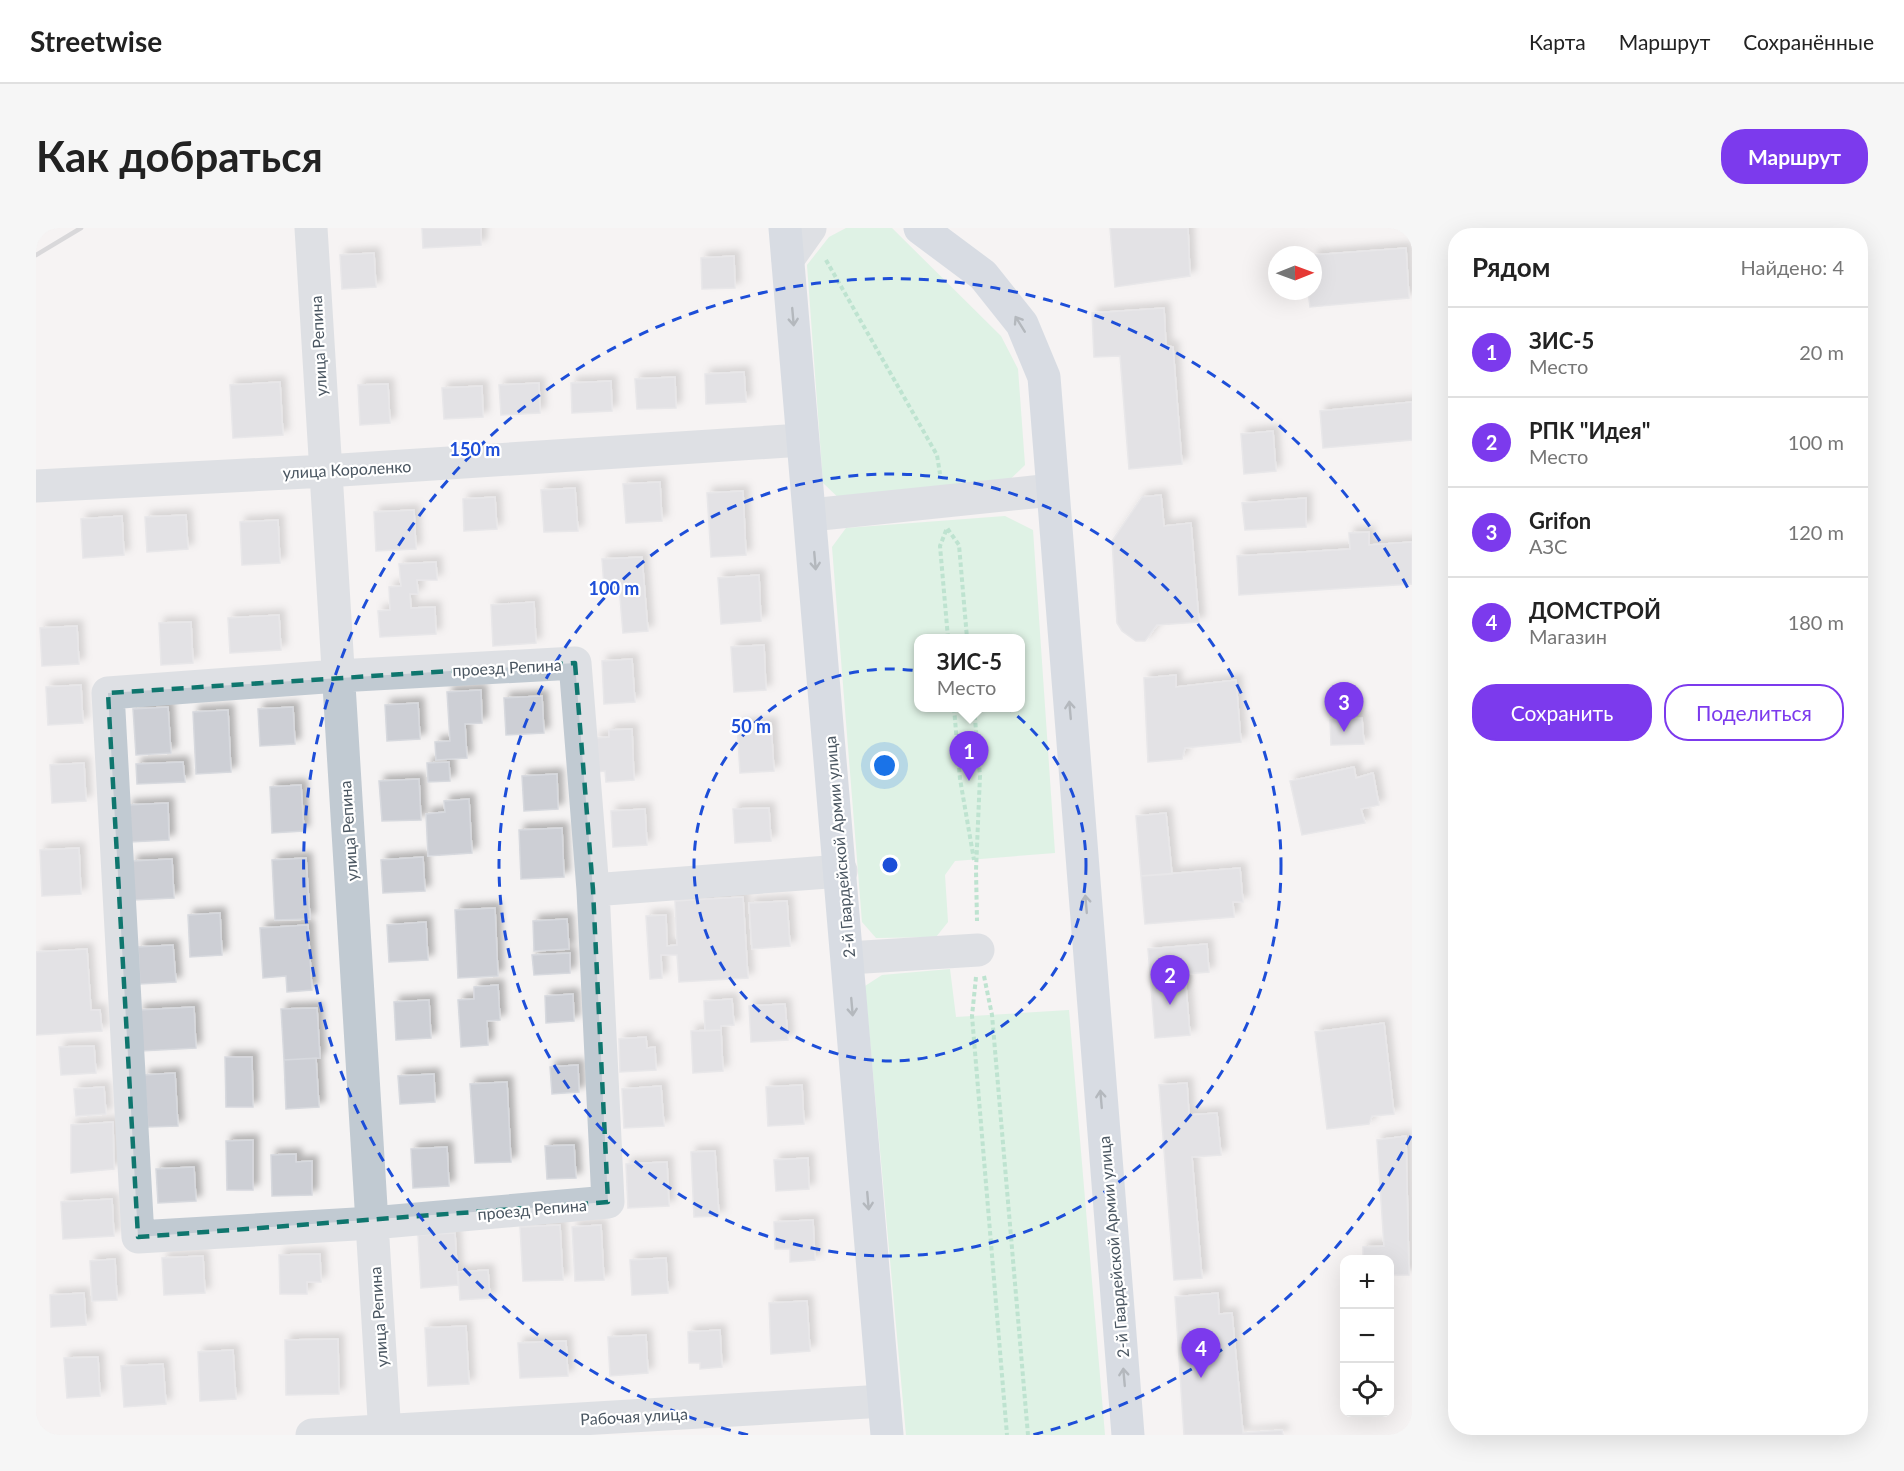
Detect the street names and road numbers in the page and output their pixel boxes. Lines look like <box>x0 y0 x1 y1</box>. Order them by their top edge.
street label: улица Репина <box>306 295 330 397</box>
street label: улица Короленко <box>282 456 412 482</box>
street label: проезд Репина <box>452 655 562 679</box>
street label: 2-й Гвардейской Армии улица <box>820 735 858 959</box>
street label: улица Репина <box>335 780 361 882</box>
street label: 2-й Гвардейской Армии улица <box>1094 1135 1132 1359</box>
street label: проезд Репина <box>477 1195 587 1223</box>
street label: улица Репина <box>365 1266 391 1368</box>
street label: Рабочая улица <box>580 1404 688 1428</box>

